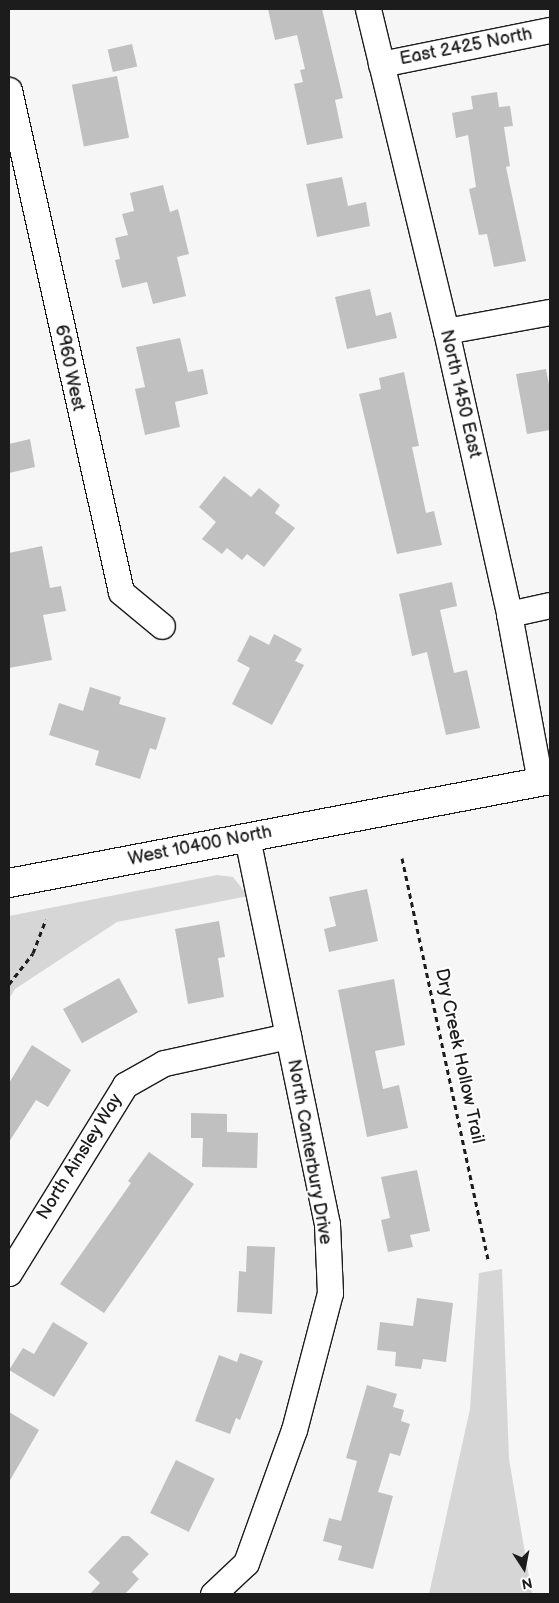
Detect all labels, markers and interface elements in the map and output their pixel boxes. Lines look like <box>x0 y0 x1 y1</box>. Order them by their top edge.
street label: East 2425 North <box>398 24 534 70</box>
street label: 6960 West <box>49 323 89 413</box>
street label: North 1450 East <box>435 328 485 460</box>
street label: West 10400 North <box>126 821 274 871</box>
street label: Dry Creek Hollow Trail <box>430 966 488 1146</box>
street label: North Canterbury Drive <box>282 1057 336 1247</box>
street label: North Ainsley Way <box>32 1089 128 1225</box>
north arrow <box>499 1543 549 1593</box>
text: N <box>520 1574 534 1593</box>

